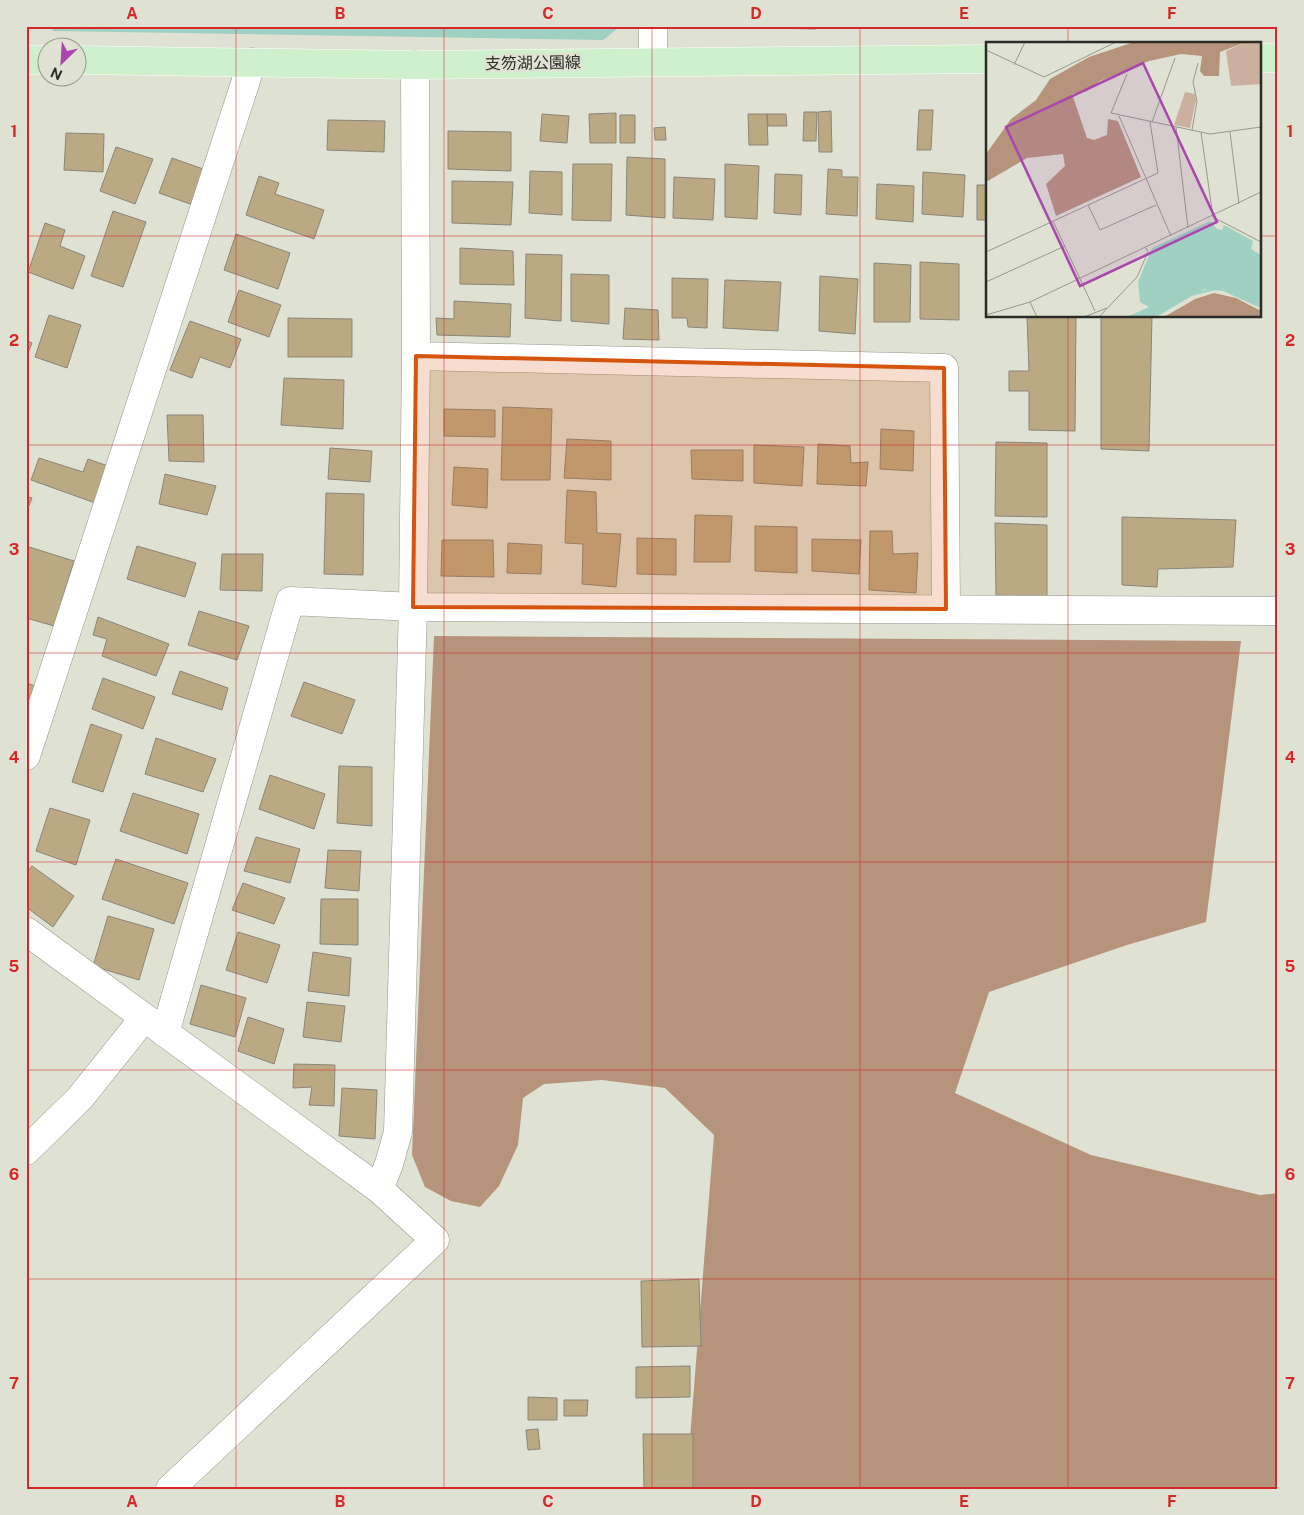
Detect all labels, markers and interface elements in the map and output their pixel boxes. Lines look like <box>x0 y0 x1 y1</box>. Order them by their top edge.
text: A <box>126 4 138 23</box>
text: B <box>335 4 346 23</box>
text: C <box>542 4 554 23</box>
text: D <box>750 4 762 23</box>
text: E <box>959 4 969 23</box>
text: F <box>1167 4 1177 23</box>
north arrow <box>38 38 88 88</box>
inset map <box>986 42 1262 318</box>
street label: 支笏湖公園線 <box>485 53 581 73</box>
text: N <box>48 64 65 83</box>
text: 1 <box>11 122 17 141</box>
text: 1 <box>1287 122 1293 141</box>
text: 2 <box>9 331 19 350</box>
text: 2 <box>1285 331 1295 350</box>
text: 3 <box>9 540 19 559</box>
text: 3 <box>1285 540 1295 559</box>
text: 4 <box>9 748 20 767</box>
text: 4 <box>1285 748 1296 767</box>
text: 5 <box>9 957 20 976</box>
text: 5 <box>1285 957 1296 976</box>
text: 6 <box>9 1165 19 1184</box>
text: 6 <box>1285 1165 1295 1184</box>
text: 7 <box>9 1374 19 1393</box>
text: 7 <box>1285 1374 1295 1393</box>
text: A <box>126 1492 138 1511</box>
text: B <box>335 1492 346 1511</box>
text: C <box>542 1492 554 1511</box>
text: D <box>750 1492 762 1511</box>
text: E <box>959 1492 969 1511</box>
text: F <box>1167 1492 1177 1511</box>

